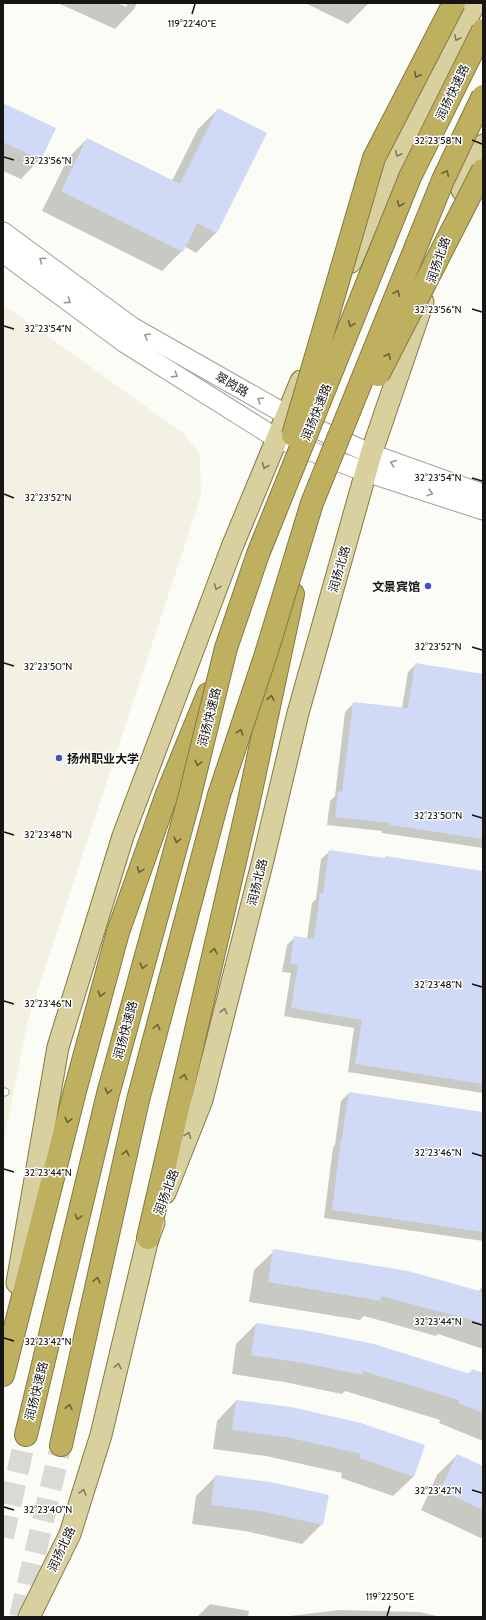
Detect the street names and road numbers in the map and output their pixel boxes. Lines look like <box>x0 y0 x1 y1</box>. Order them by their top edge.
street label: 润扬快速路 <box>432 62 472 122</box>
street label: 润扬北路 <box>423 235 453 285</box>
street label: 翠岗路 <box>213 369 251 399</box>
street label: 润扬快速路 <box>298 381 334 443</box>
street label: 润扬北路 <box>325 544 353 594</box>
street label: 润扬快速路 <box>194 686 224 748</box>
street label: 润扬北路 <box>244 857 270 907</box>
street label: 润扬快速路 <box>110 999 140 1061</box>
street label: 润扬北路 <box>150 1167 182 1217</box>
street label: 润扬快速路 <box>21 1360 51 1422</box>
street label: 润扬北路 <box>44 1524 78 1574</box>

